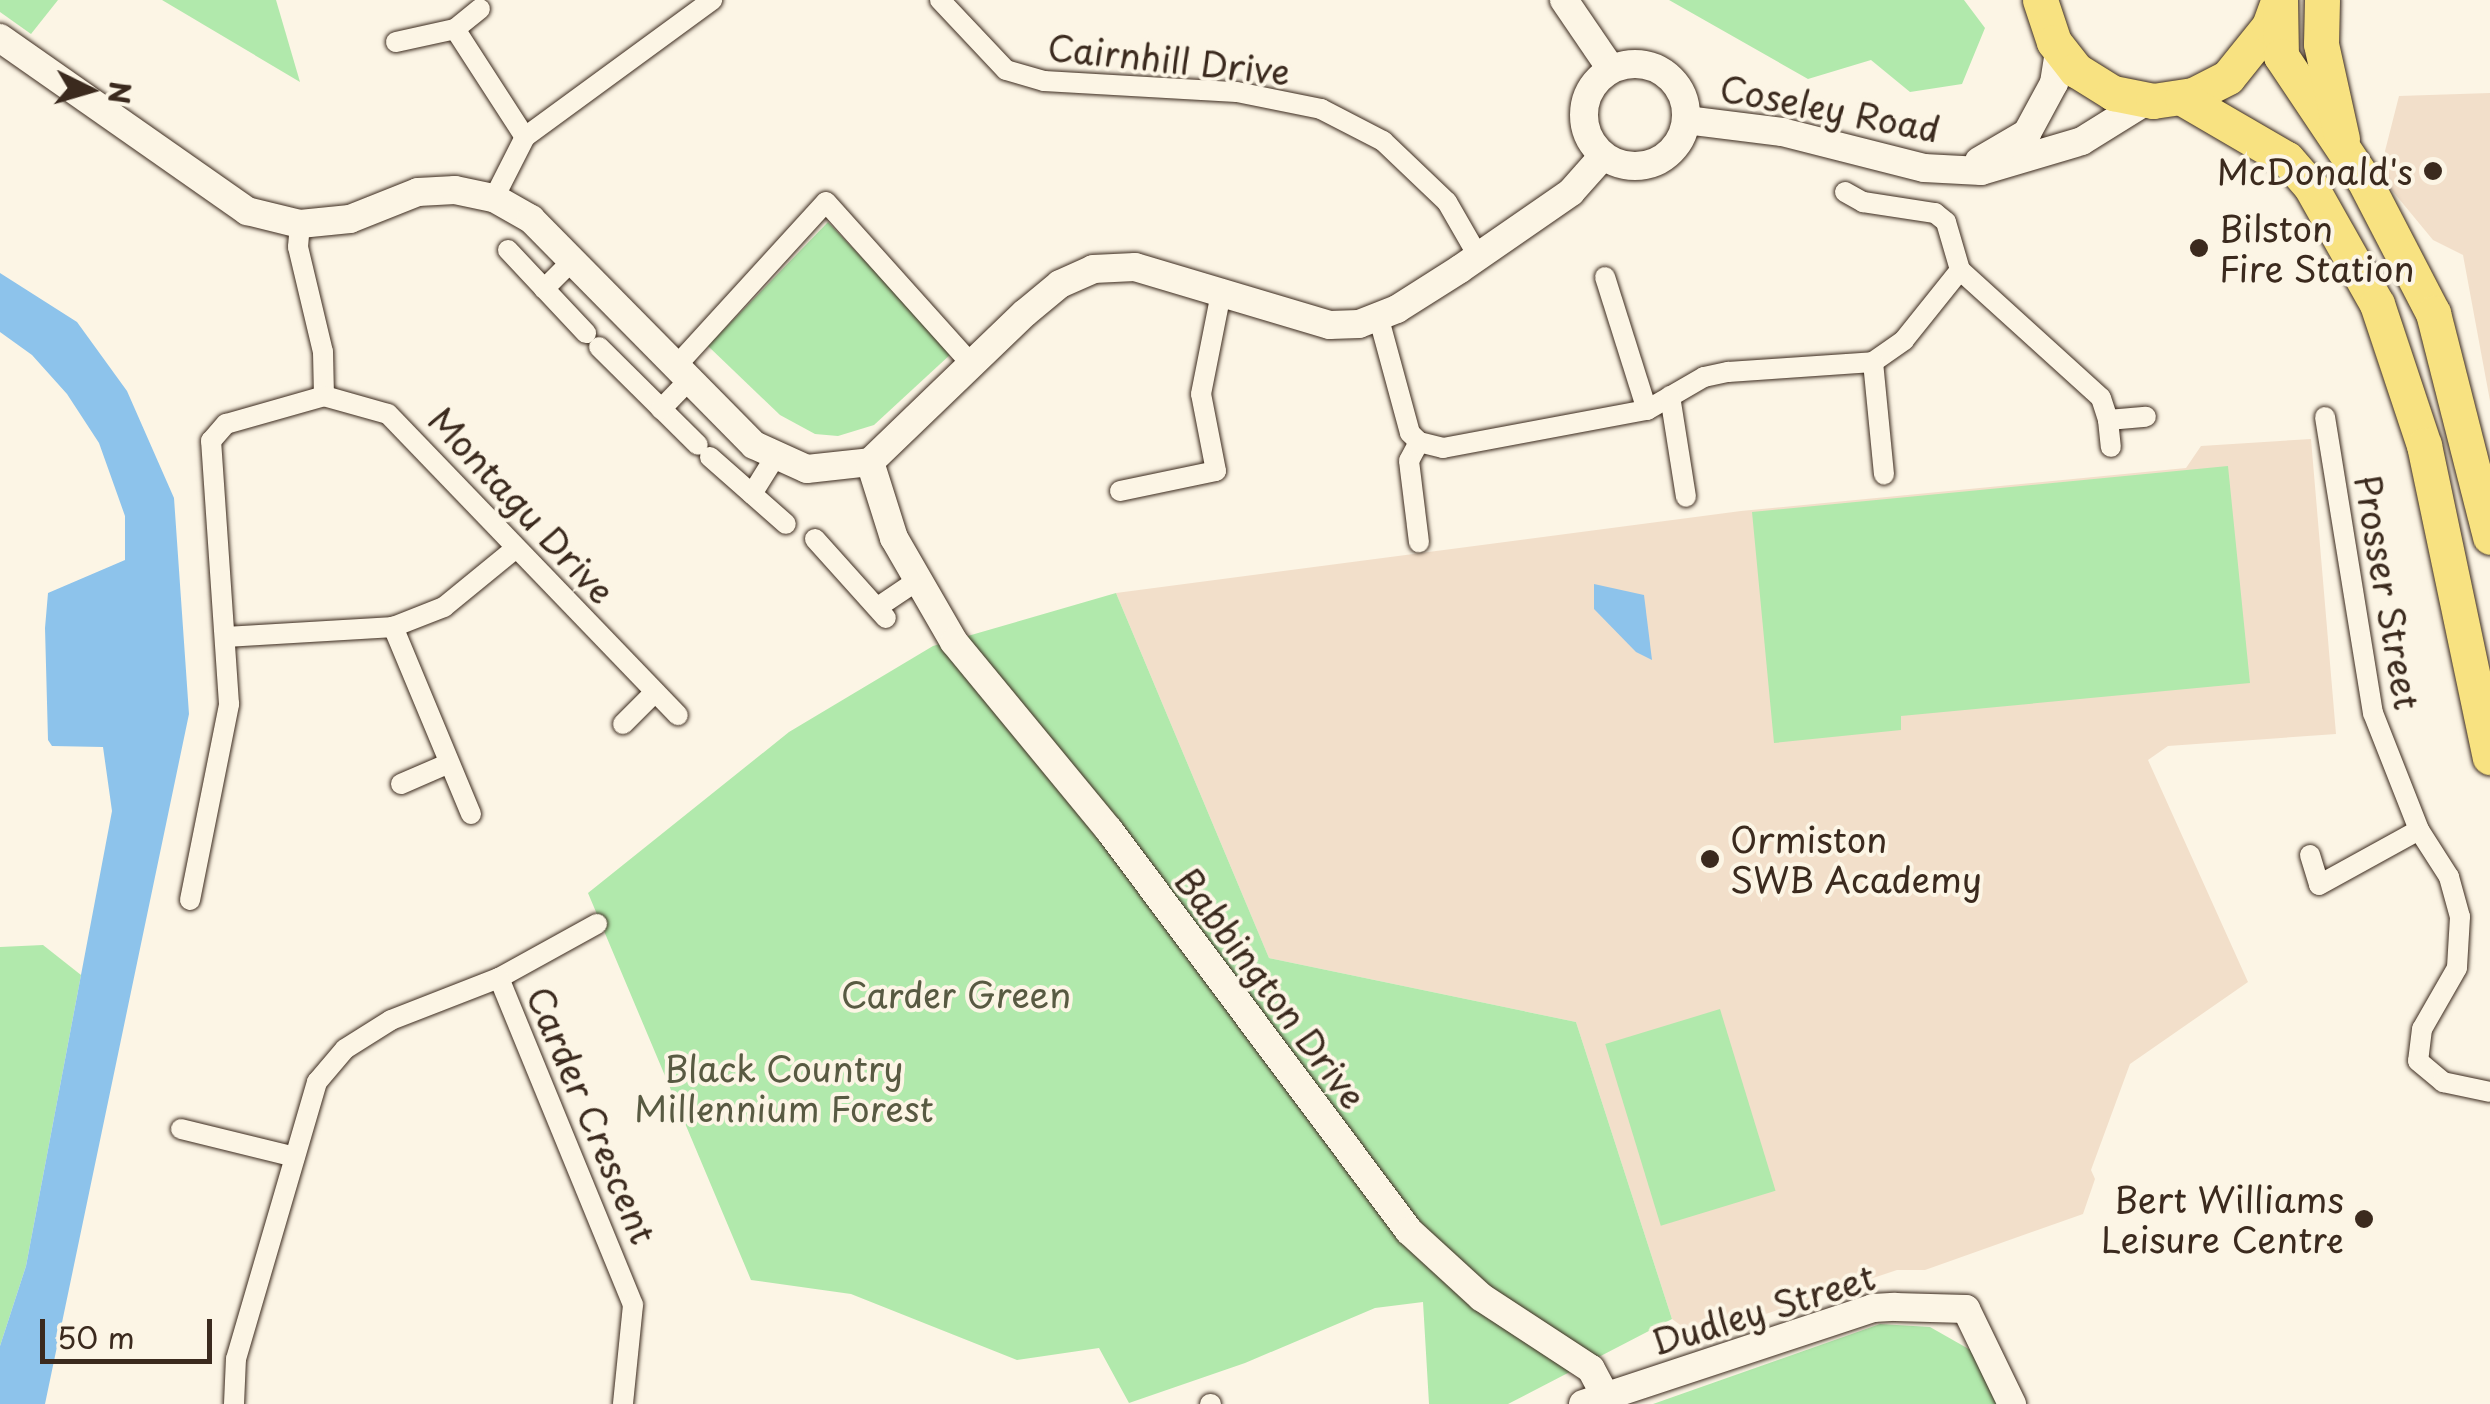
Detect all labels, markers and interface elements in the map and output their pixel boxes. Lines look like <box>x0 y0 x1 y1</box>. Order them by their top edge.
street label: Cairnhill Drive <box>1045 25 1293 93</box>
north arrow <box>40 40 140 140</box>
street label: Coseley Road <box>1715 66 1945 150</box>
text: N <box>98 80 143 106</box>
place label: McDonald's <box>2217 150 2413 192</box>
marker: McDonald's <box>2422 160 2444 182</box>
place label: Bilston Fire Station <box>2219 207 2415 289</box>
marker: Bilston Fire Station <box>2188 237 2210 259</box>
street label: Montagu Drive <box>421 399 623 611</box>
street label: Prosser Street <box>2347 471 2429 713</box>
place label: Ormiston SWB Academy <box>1730 818 1980 900</box>
marker: Ormiston SWB Academy <box>1699 848 1721 870</box>
street label: Babbington Drive <box>1167 859 1375 1117</box>
park label: Carder Green <box>838 973 1074 1015</box>
street label: Carder Crescent <box>519 980 665 1250</box>
park label: Black Country Millennium Forest <box>634 1047 934 1129</box>
place label: Bert Williams Leisure Centre <box>2097 1178 2344 1260</box>
marker: Bert Williams Leisure Centre <box>2353 1208 2375 1230</box>
street label: Dudley Street <box>1645 1255 1881 1363</box>
scale bar <box>45 1299 218 1361</box>
text: 50 m <box>57 1314 135 1359</box>

